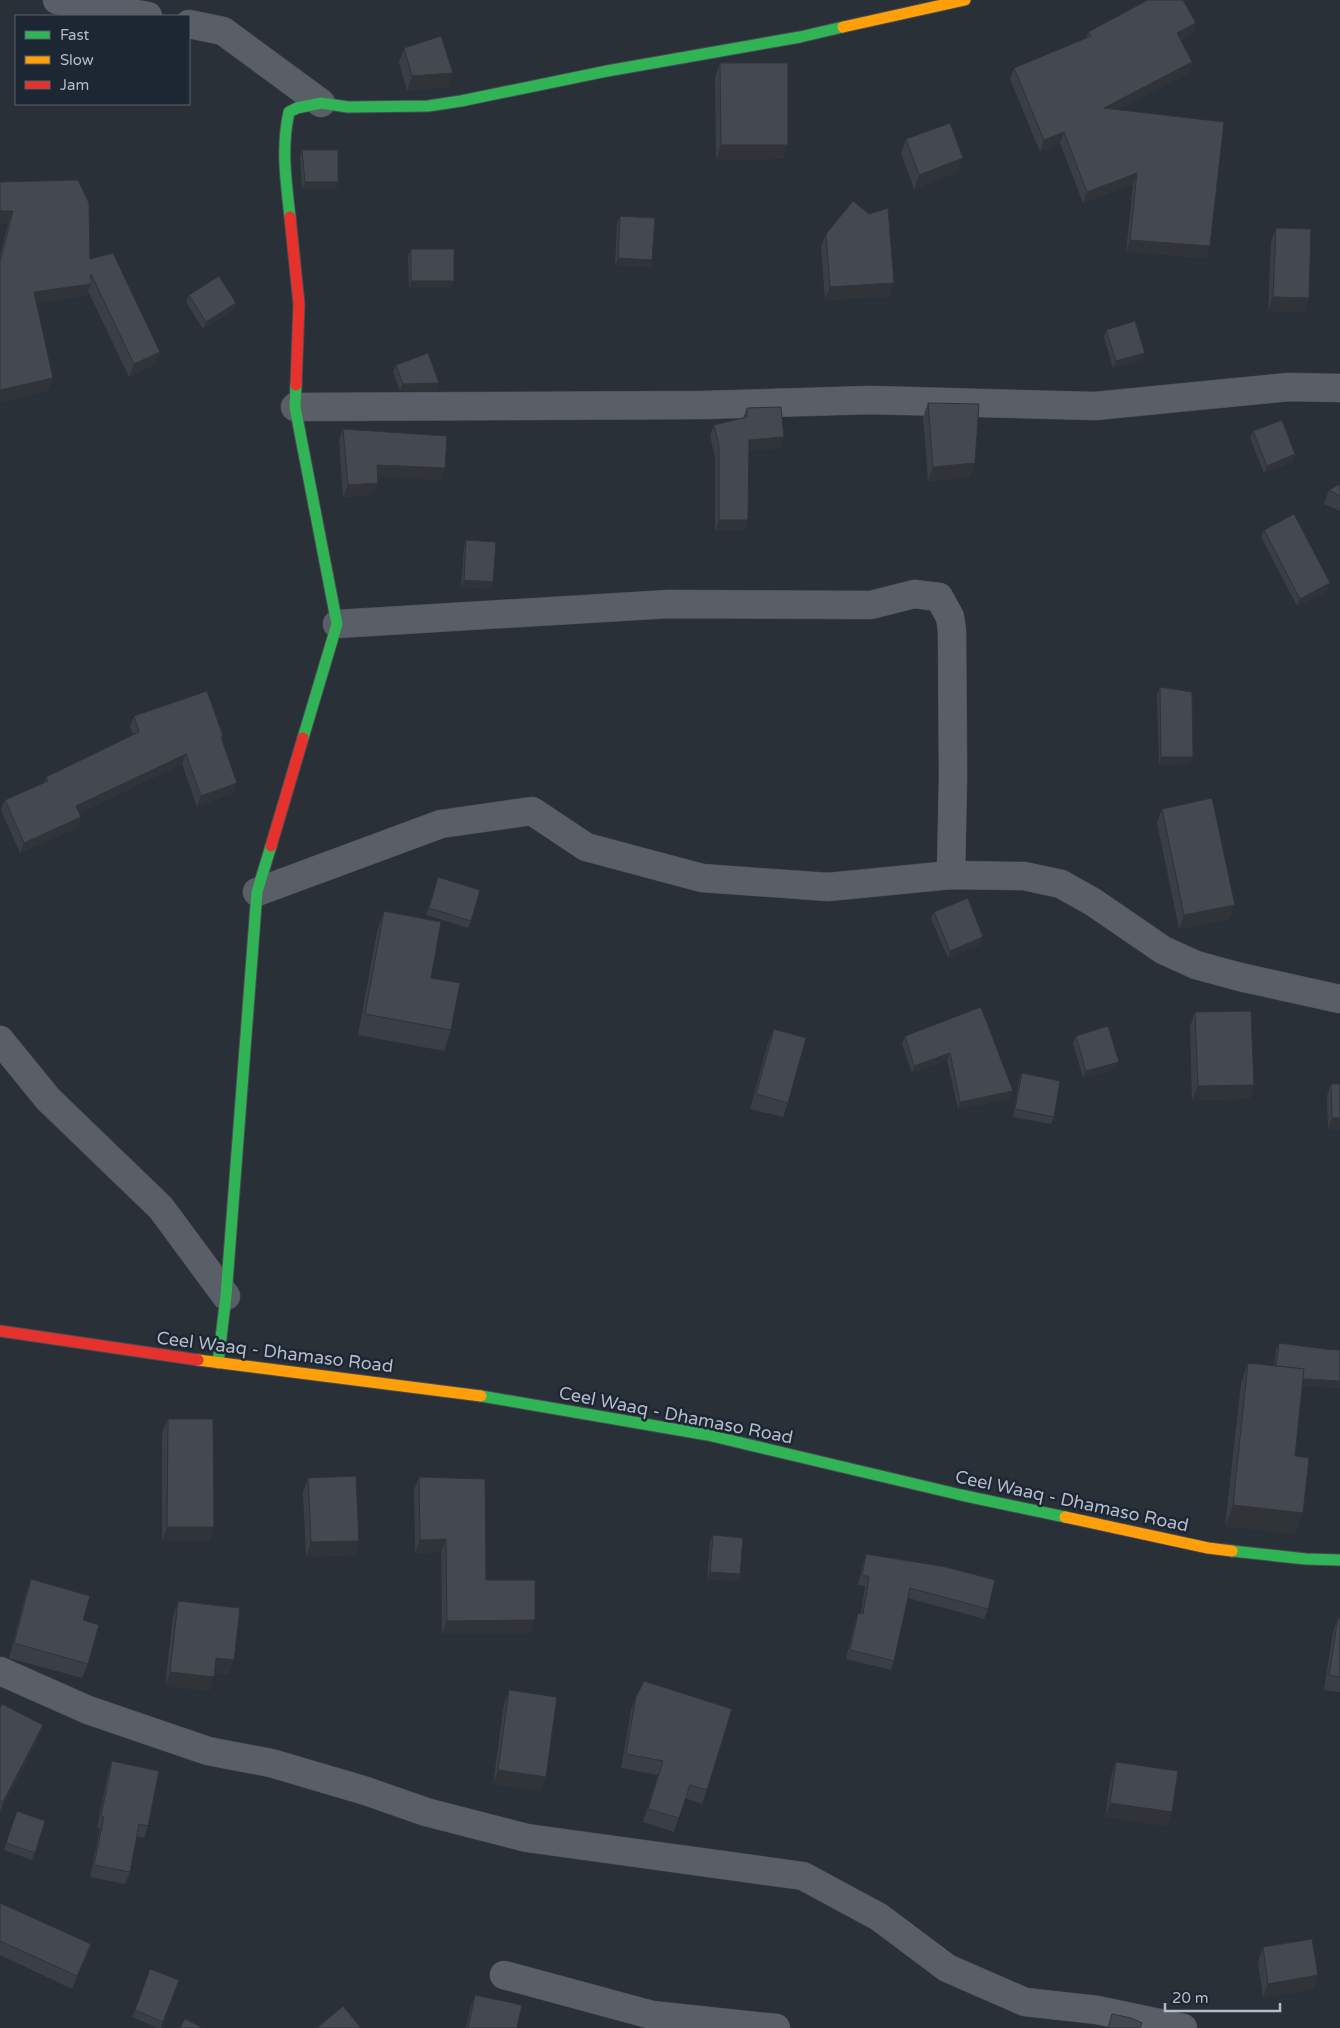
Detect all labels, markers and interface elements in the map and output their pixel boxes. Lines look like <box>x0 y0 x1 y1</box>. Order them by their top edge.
legend <box>15 15 190 105</box>
text: Fast <box>60 26 90 44</box>
text: Slow <box>60 51 94 69</box>
text: Jam <box>60 76 89 94</box>
street label: Ceel Waaq - Dhamaso Road <box>155 1327 395 1377</box>
street label: Ceel Waaq - Dhamaso Road <box>557 1381 795 1449</box>
street label: Ceel Waaq - Dhamaso Road <box>953 1465 1191 1537</box>
scale bar <box>1165 1980 1280 2012</box>
text: 20 m <box>1172 1989 1209 2007</box>

